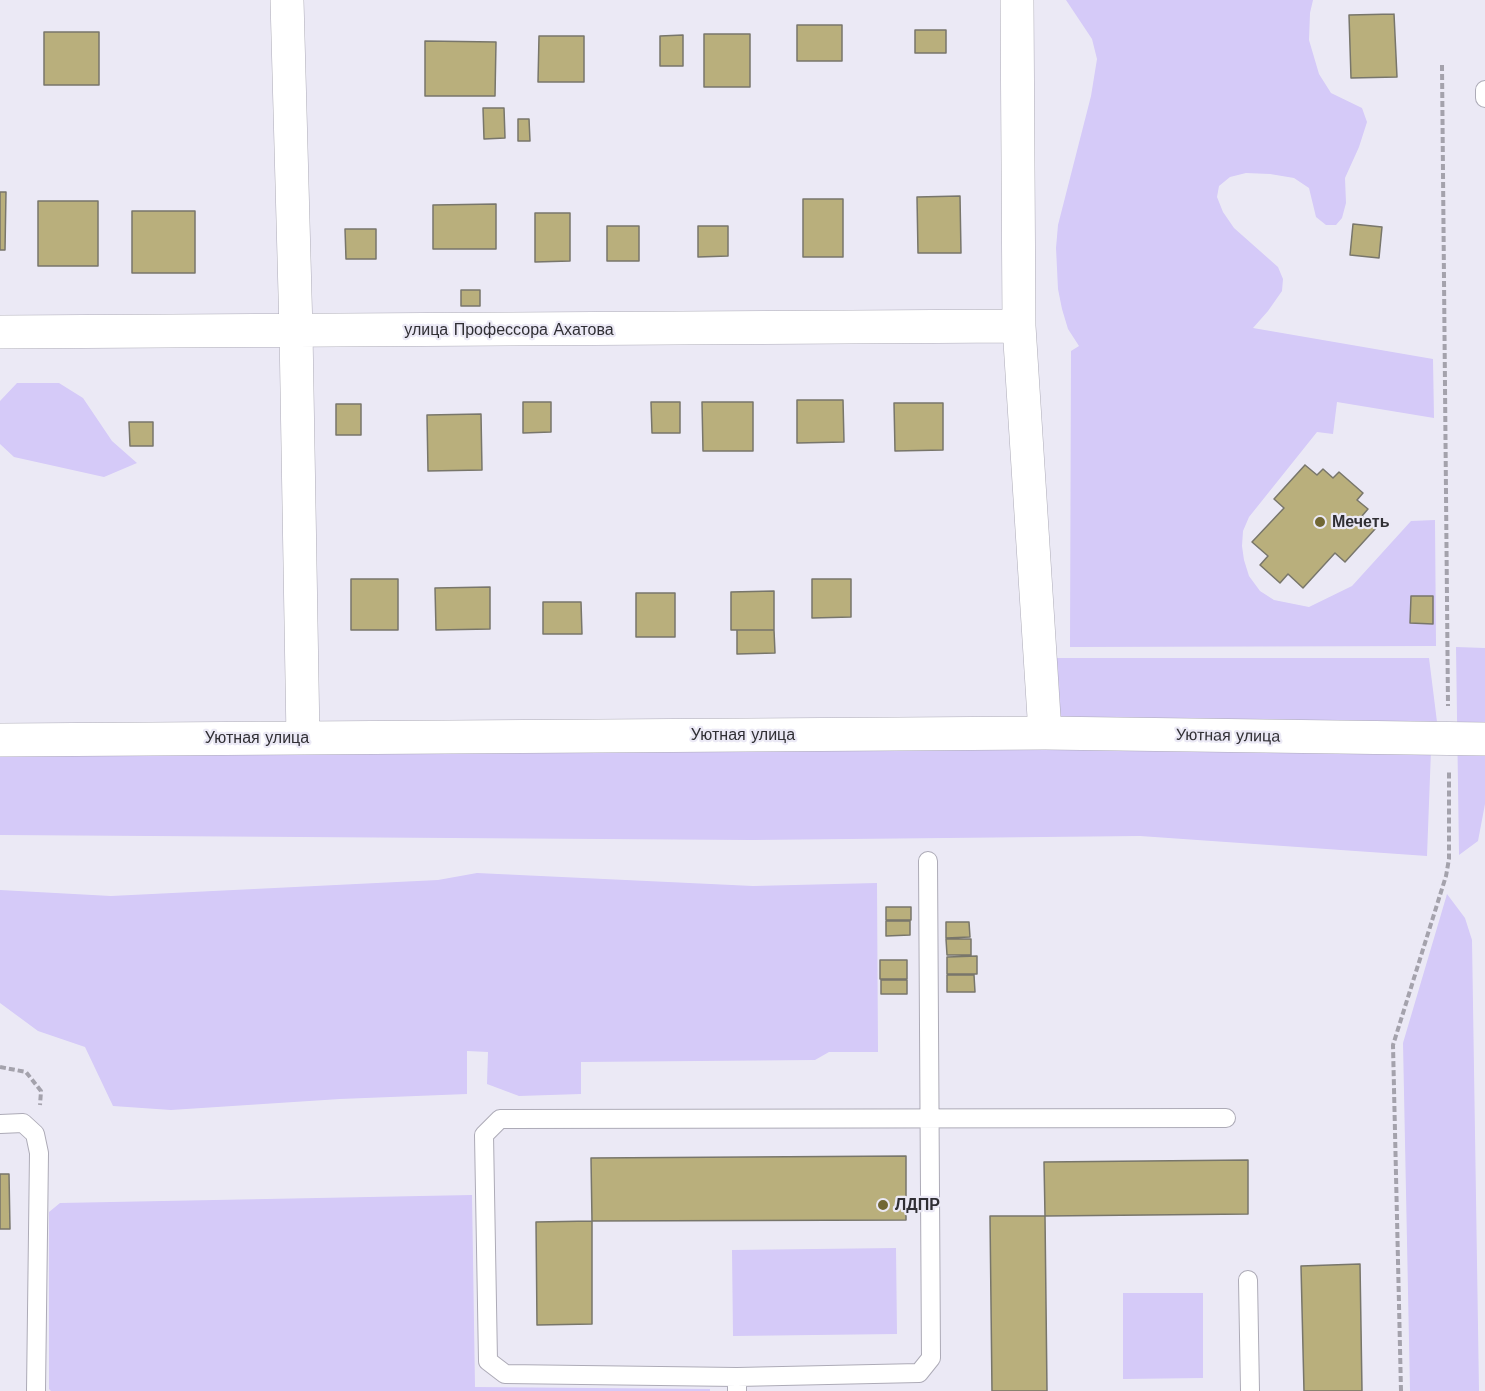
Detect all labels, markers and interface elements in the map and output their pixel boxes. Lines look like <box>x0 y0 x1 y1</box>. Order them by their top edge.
street label: улица Профессора Ахатова <box>404 320 614 340</box>
place label: Мечеть <box>1332 512 1389 532</box>
marker: Мечеть <box>1313 515 1327 529</box>
street label: Уютная улица <box>691 725 795 745</box>
street label: Уютная улица <box>1176 725 1280 747</box>
street label: Уютная улица <box>205 728 309 748</box>
place label: ЛДПР <box>895 1195 940 1215</box>
marker: ЛДПР <box>876 1198 890 1212</box>

